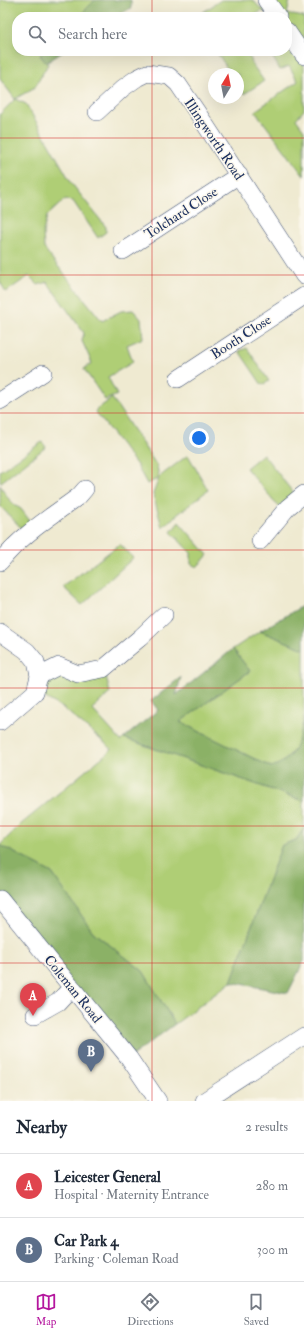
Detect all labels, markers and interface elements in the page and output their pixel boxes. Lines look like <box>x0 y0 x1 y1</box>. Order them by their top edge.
search box <box>12 12 292 56</box>
icon: search <box>26 23 48 45</box>
text: Search here <box>58 25 127 44</box>
north arrow <box>208 68 244 104</box>
street label: Illingworth Road <box>180 95 248 183</box>
street label: Tolchard Close <box>141 183 221 243</box>
street label: Booth Close <box>208 311 275 363</box>
your location <box>189 428 209 448</box>
street label: Coleman Road <box>40 952 106 1026</box>
pin: A <box>20 983 46 1016</box>
pin: B <box>78 1039 104 1072</box>
text: Nearby <box>16 1117 67 1138</box>
text: 2 results <box>245 1119 288 1135</box>
text: Leicester General <box>54 1168 161 1187</box>
text: A <box>25 1178 33 1194</box>
text: 280 m <box>256 1178 288 1194</box>
text: Hospital · Maternity Entrance <box>54 1187 209 1203</box>
text: Car Park 4 <box>54 1232 118 1251</box>
text: B <box>25 1242 33 1258</box>
text: 300 m <box>257 1242 288 1258</box>
text: Parking · Coleman Road <box>54 1251 179 1267</box>
tab: Map <box>35 1291 57 1328</box>
tab: Directions <box>127 1291 174 1328</box>
tab: Saved <box>244 1291 269 1328</box>

